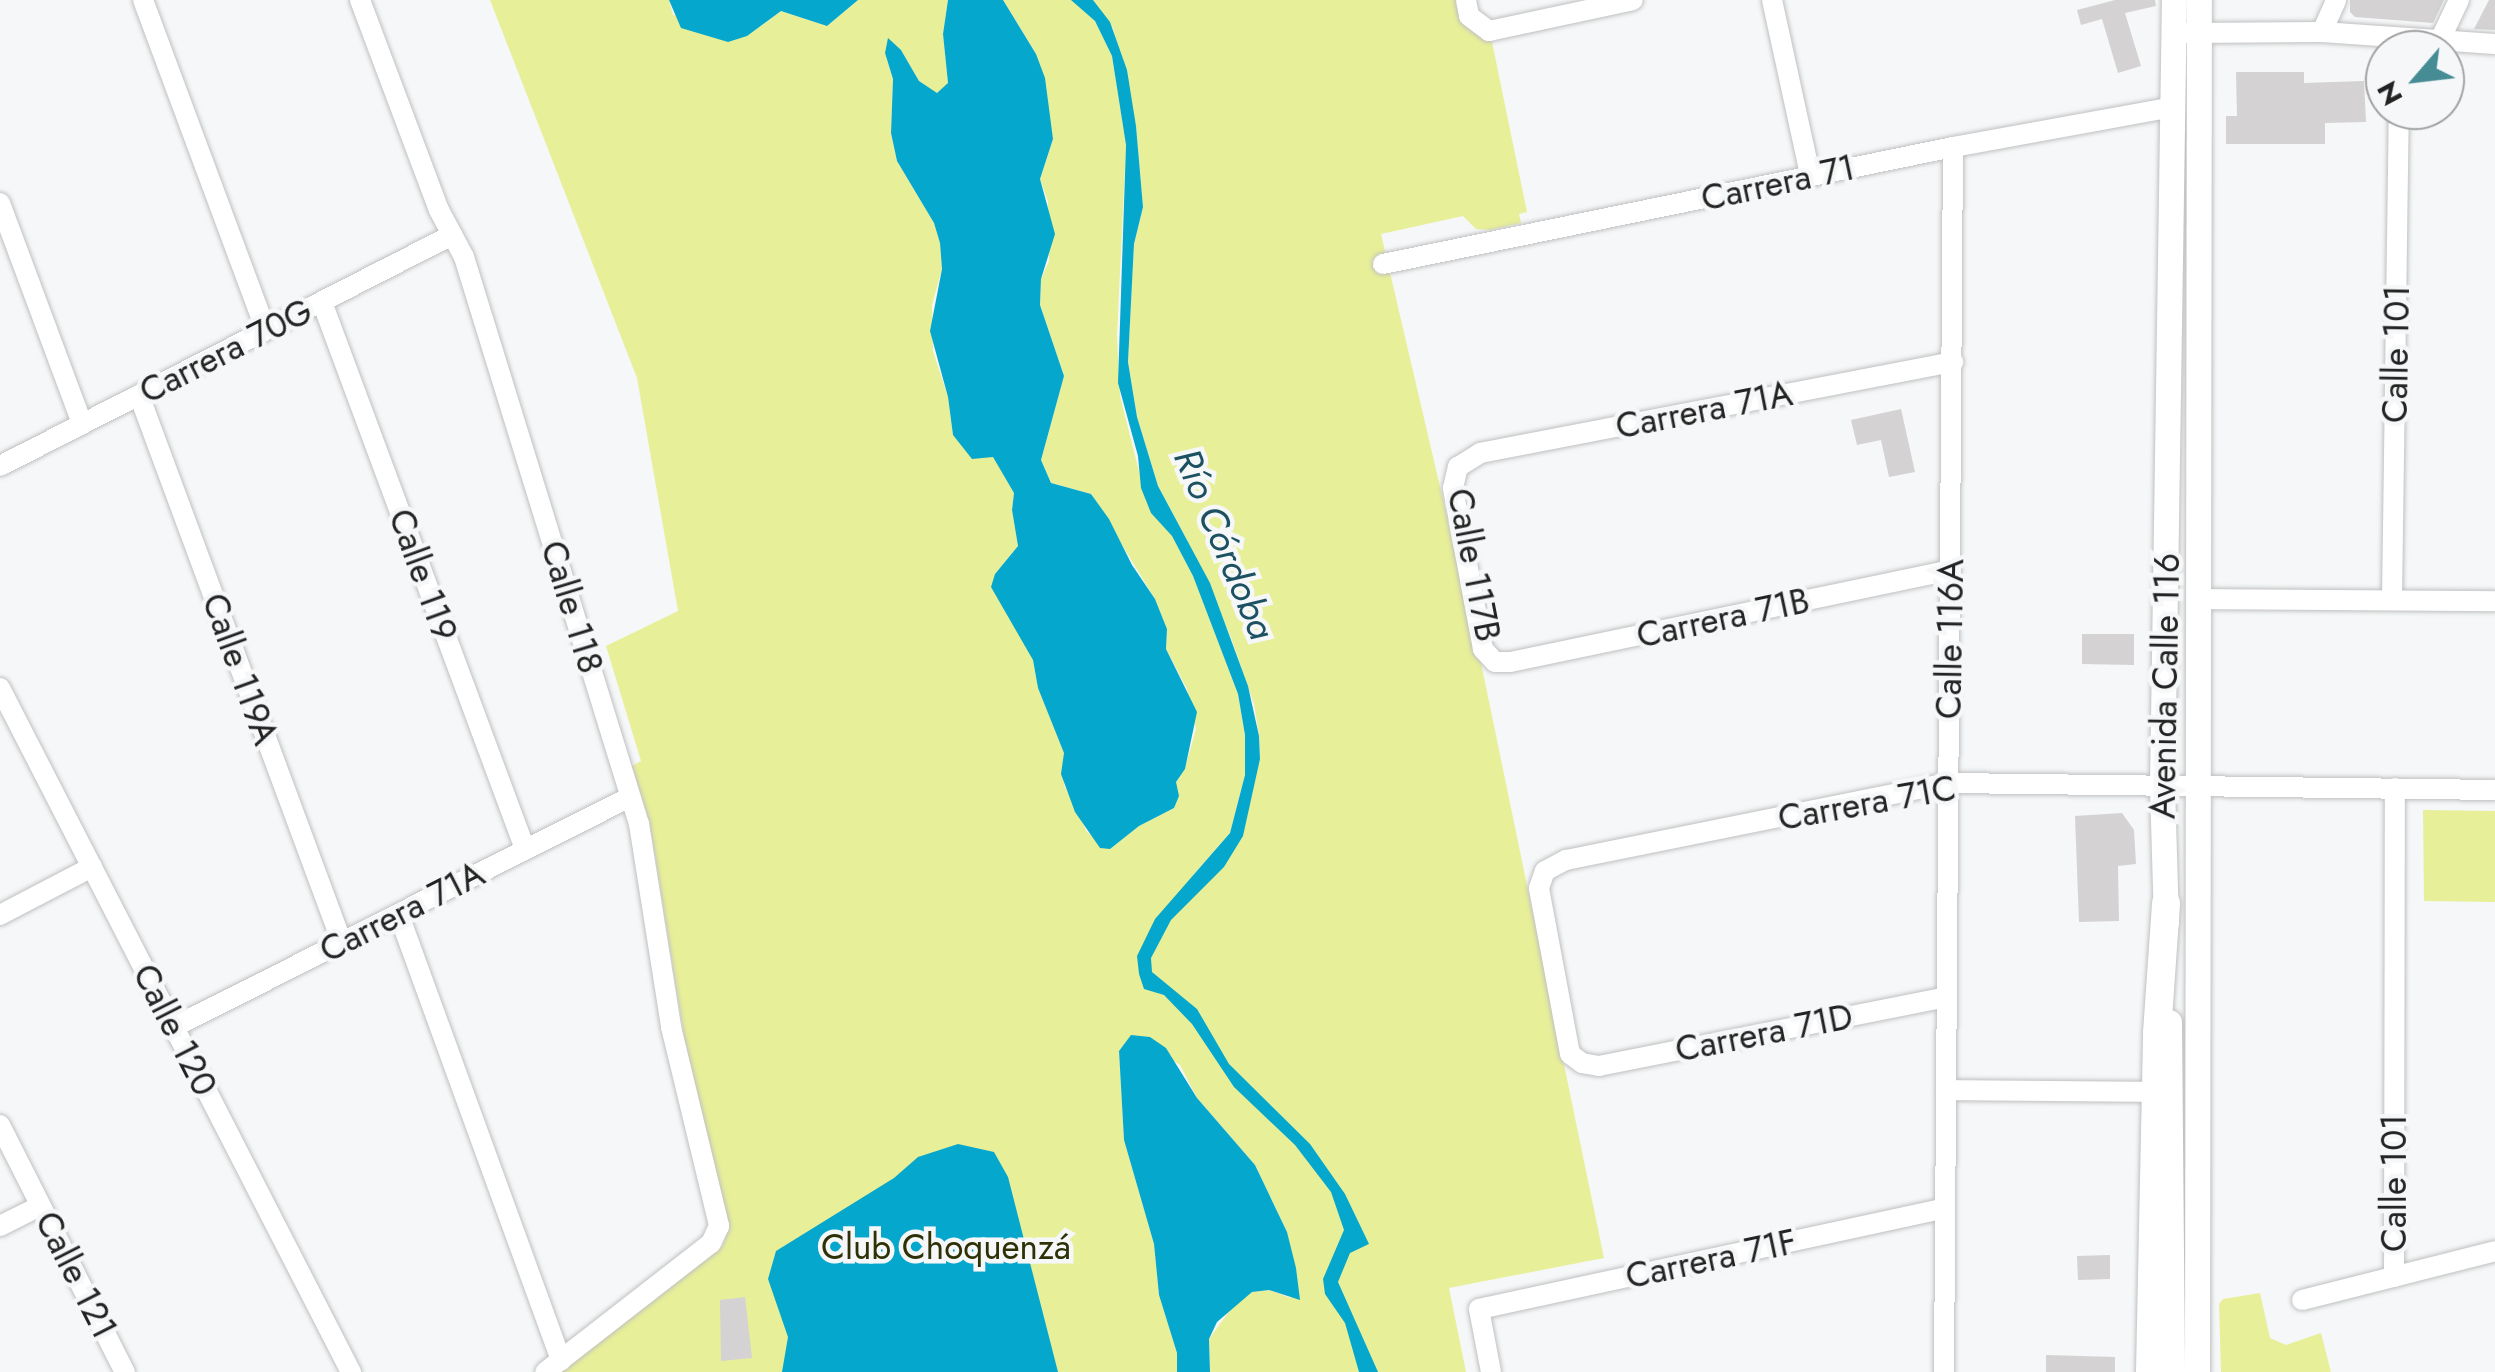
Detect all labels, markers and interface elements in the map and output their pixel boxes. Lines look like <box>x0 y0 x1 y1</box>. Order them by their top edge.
north arrow <box>2365 30 2465 130</box>
text: N <box>2367 74 2413 113</box>
street label: Carrera 71 <box>1697 146 1859 220</box>
street label: Calle 101 <box>2374 285 2418 423</box>
street label: Carrera 70G <box>133 290 319 412</box>
street label: Carrera 71A <box>1612 372 1796 448</box>
water label: Río Córdoba <box>1164 442 1286 646</box>
street label: Calle 117B <box>1439 485 1509 645</box>
street label: Calle 119 <box>380 503 466 647</box>
street label: Calle 118 <box>532 536 612 678</box>
street label: Avenida Calle 116 <box>2142 553 2188 819</box>
street label: Calle 116A <box>1928 559 1972 719</box>
street label: Carrera 71B <box>1633 579 1813 657</box>
street label: Calle 119A <box>193 588 287 750</box>
street label: Carrera 71C <box>1775 767 1959 839</box>
street label: Carrera 71A <box>313 853 491 971</box>
street label: Calle 120 <box>124 957 226 1103</box>
street label: Carrera 71D <box>1672 995 1856 1071</box>
street label: Calle 101 <box>2373 1114 2415 1252</box>
street label: Calle 121 <box>26 1204 126 1346</box>
street label: Carrera 71F <box>1622 1220 1800 1298</box>
park label: Club Choquenzá <box>821 1226 1071 1268</box>

